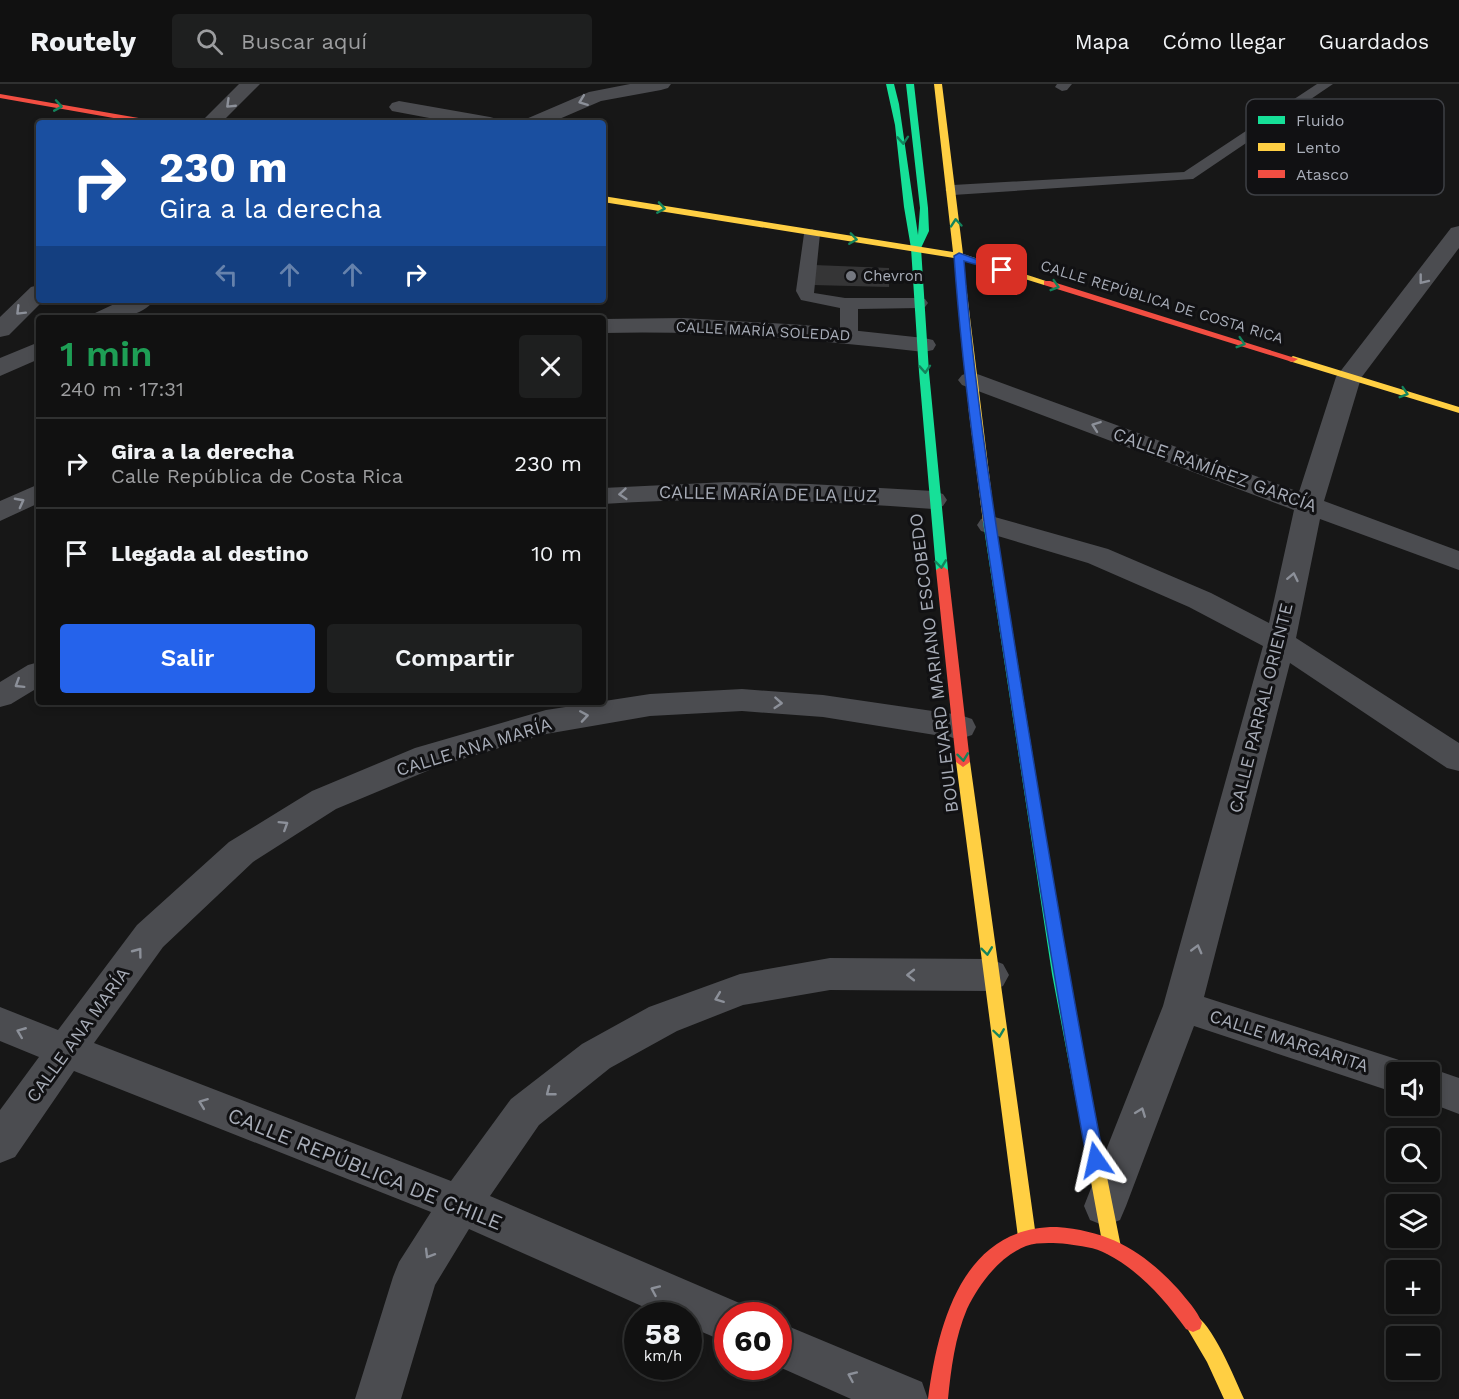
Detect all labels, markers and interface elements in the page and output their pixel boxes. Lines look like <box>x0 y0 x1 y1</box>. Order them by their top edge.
search box <box>172 14 592 68</box>
text: Routely <box>30 25 136 58</box>
icon: search <box>193 25 226 58</box>
text: Buscar aquí <box>241 29 367 54</box>
text: Mapa <box>1075 29 1129 54</box>
text: Cómo llegar <box>1162 29 1286 54</box>
text: Guardados <box>1319 29 1429 54</box>
one-way arrow <box>578 93 589 106</box>
one-way arrow <box>227 96 238 107</box>
one-way arrow <box>52 99 62 112</box>
legend <box>1246 99 1444 195</box>
text: Fluido <box>1296 111 1344 130</box>
one-way arrow <box>896 136 909 145</box>
text: Lento <box>1296 138 1341 157</box>
text: 230 m <box>159 143 288 192</box>
icon: right <box>60 144 138 222</box>
text: Atasco <box>1296 165 1349 184</box>
text: Gira a la derecha <box>159 193 382 225</box>
one-way arrow <box>656 202 665 214</box>
one-way arrow <box>950 219 963 228</box>
one-way arrow <box>849 233 858 245</box>
pin <box>976 244 1027 295</box>
icon: arrive <box>985 253 1018 286</box>
street label: CALLE REPÚBLICA DE COSTA RICA <box>1038 256 1286 348</box>
icon: left <box>210 258 243 291</box>
icon: ahead <box>273 258 306 291</box>
icon: ahead <box>336 258 369 291</box>
icon: right <box>399 258 432 291</box>
place label: Chevron <box>863 267 923 285</box>
marker: Chevron <box>844 269 858 283</box>
one-way arrow <box>1419 273 1430 284</box>
one-way arrow <box>1049 279 1060 291</box>
one-way arrow <box>16 303 27 314</box>
street label: CALLE MARÍA SOLEDAD <box>675 317 851 345</box>
text: 1 min <box>60 333 152 375</box>
button: close <box>519 335 582 398</box>
one-way arrow <box>1235 336 1246 348</box>
one-way arrow <box>918 365 931 374</box>
text: 240 m · 17:31 <box>60 377 184 401</box>
one-way arrow <box>1398 386 1409 399</box>
one-way arrow <box>1091 421 1102 433</box>
street label: CALLE RAMÍREZ GARCÍA <box>1110 423 1320 516</box>
text: Gira a la derecha <box>111 439 294 464</box>
icon: right <box>60 447 93 480</box>
text: 230 m <box>514 451 582 476</box>
text: Calle República de Costa Rica <box>111 464 403 488</box>
street label: CALLE MARÍA DE LA LUZ <box>659 481 877 506</box>
one-way arrow <box>619 487 628 500</box>
one-way arrow <box>13 498 24 509</box>
street label: BOULEVARD MARIANO ESCOBEDO <box>905 512 962 814</box>
icon: arrive <box>60 537 93 570</box>
text: Llegada al destino <box>111 541 309 566</box>
text: 10 m <box>531 541 582 566</box>
one-way arrow <box>934 559 946 568</box>
one-way arrow <box>1286 573 1299 583</box>
street label: CALLE PARRAL ORIENTE <box>1224 601 1297 815</box>
button: Salir <box>60 624 315 693</box>
button: Compartir <box>327 624 582 693</box>
one-way arrow <box>15 677 25 689</box>
one-way arrow <box>773 696 782 709</box>
one-way arrow <box>579 710 589 722</box>
street label: CALLE ANA MARÍA <box>394 713 554 780</box>
one-way arrow <box>957 753 969 762</box>
one-way arrow <box>278 820 288 832</box>
one-way arrow <box>1190 944 1203 954</box>
one-way arrow <box>981 946 993 955</box>
one-way arrow <box>131 948 142 959</box>
street label: CALLE ANA MARÍA <box>22 963 134 1106</box>
one-way arrow <box>906 968 915 981</box>
one-way arrow <box>714 991 725 1003</box>
street label: CALLE MARGARITA <box>1207 1005 1371 1076</box>
one-way arrow <box>16 1027 27 1039</box>
one-way arrow <box>992 1029 1004 1038</box>
map controls <box>1386 1062 1440 1380</box>
button: sound <box>1386 1062 1440 1116</box>
one-way arrow <box>546 1085 557 1096</box>
one-way arrow <box>198 1098 208 1111</box>
street label: CALLE REPÚBLICA DE CHILE <box>224 1102 506 1235</box>
one-way arrow <box>1134 1108 1146 1119</box>
position arrow <box>1064 1128 1128 1192</box>
button: search <box>1386 1128 1440 1182</box>
button: layers <box>1386 1194 1440 1248</box>
one-way arrow <box>425 1248 437 1258</box>
button: + <box>1386 1260 1440 1314</box>
one-way arrow <box>650 1285 661 1297</box>
speed limit sign: 60 <box>714 1302 792 1380</box>
text: 58 <box>645 1316 681 1351</box>
button: − <box>1386 1326 1440 1380</box>
text: km/h <box>644 1347 682 1365</box>
one-way arrow <box>847 1371 858 1383</box>

